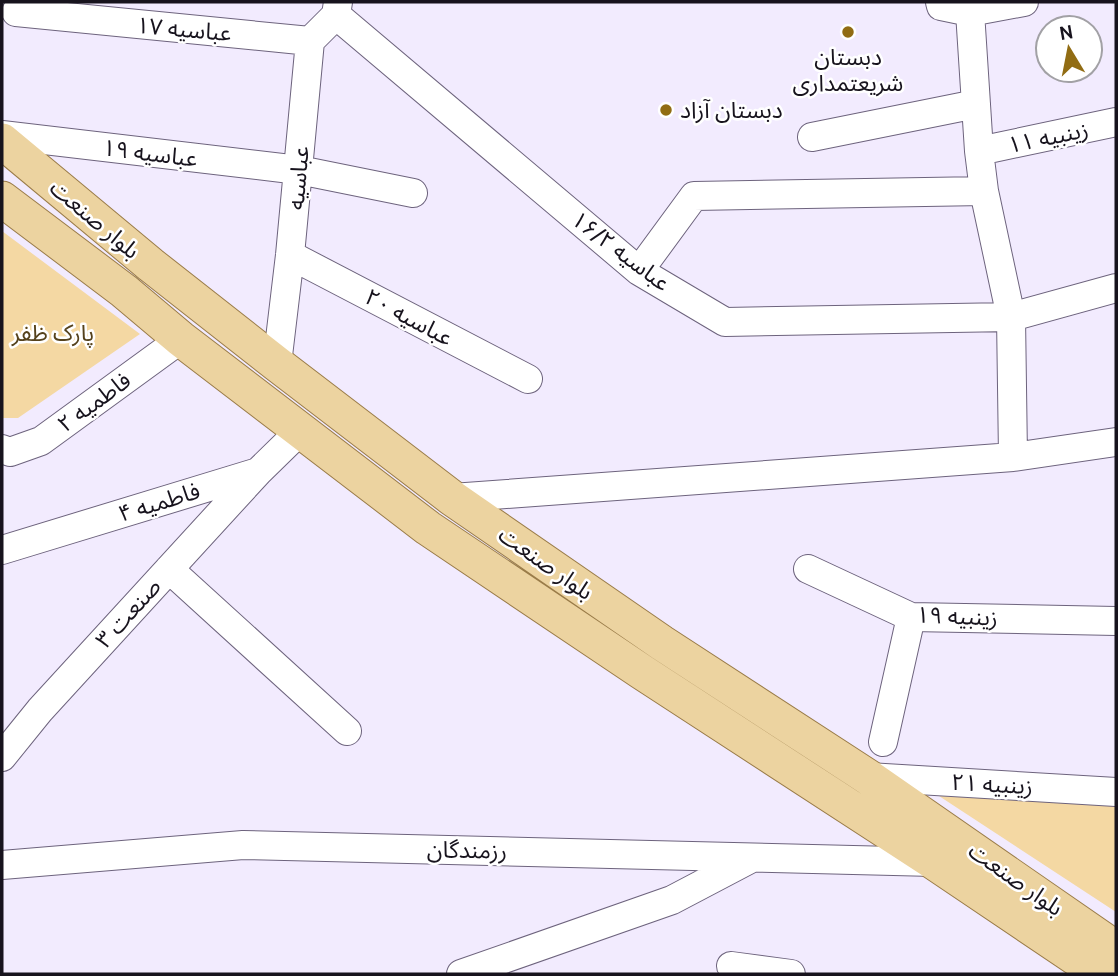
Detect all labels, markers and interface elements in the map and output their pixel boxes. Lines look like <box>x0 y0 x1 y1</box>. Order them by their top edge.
street label: عباسیه ۱۷ <box>135 11 233 47</box>
north arrow <box>1034 14 1104 84</box>
text: N <box>1058 20 1075 45</box>
marker: دبستان شریعتمداری <box>840 24 856 40</box>
place label: دبستان شریعتمداری <box>793 43 903 97</box>
place label: دبستان آزاد <box>680 96 783 124</box>
marker: دبستان آزاد <box>658 102 674 118</box>
street label: زینبیه ۱۱ <box>1005 115 1091 159</box>
street label: عباسیه ۱۹ <box>101 133 199 173</box>
street label: عباسیه <box>281 145 315 211</box>
street label: بلوار صنعت <box>44 173 146 265</box>
street label: عباسیه ۱۶/۲ <box>566 205 676 297</box>
street label: عباسیه ۲۰ <box>360 282 458 352</box>
park label: پارک ظفر <box>11 319 94 348</box>
street label: فاطمیه ۲ <box>52 366 136 438</box>
street label: فاطمیه ۴ <box>115 476 203 528</box>
street label: بلوار صنعت <box>493 520 599 606</box>
street label: صنعت ۳ <box>89 572 167 654</box>
street label: زینبیه ۱۹ <box>916 601 998 631</box>
street label: زینبیه ۲۱ <box>950 768 1034 800</box>
street label: رزمندگان <box>427 835 507 865</box>
street label: بلوار صنعت <box>963 836 1069 922</box>

